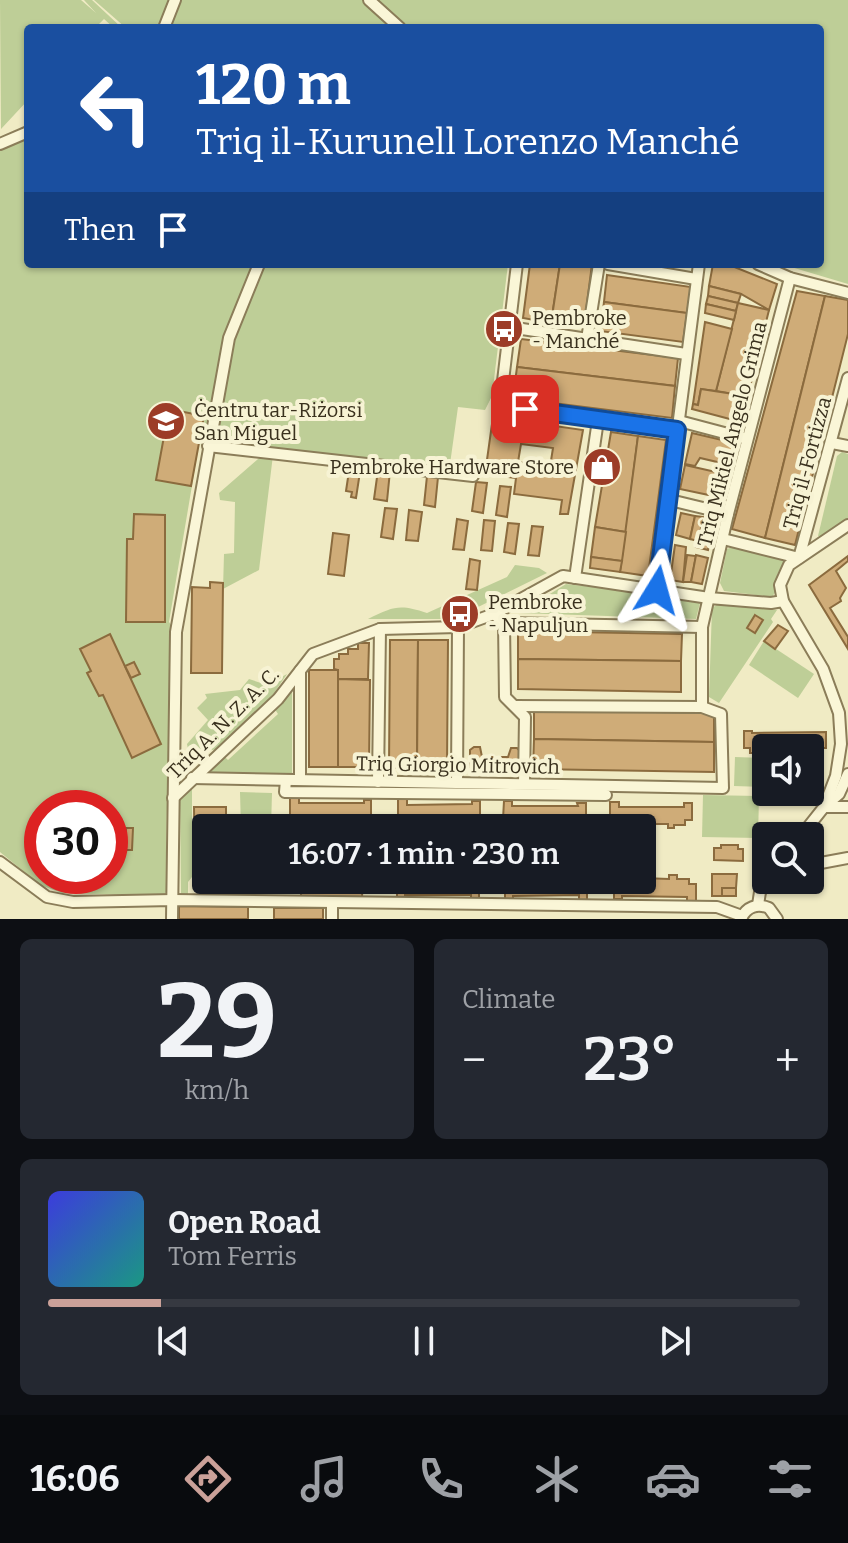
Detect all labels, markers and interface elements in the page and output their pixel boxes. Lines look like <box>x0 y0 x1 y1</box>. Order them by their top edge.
text: 120 m <box>196 52 351 119</box>
icon: left <box>64 56 168 160</box>
text: Triq il-Kurunell Lorenzo Manché <box>196 120 740 164</box>
icon: arrive <box>151 208 195 252</box>
text: Then <box>64 212 135 248</box>
place label: Pembroke - Manché <box>532 306 627 353</box>
bus stop icon: Pembroke - Manché <box>483 308 525 350</box>
street label: Triq Mikiel Angelo Grima <box>692 319 772 549</box>
pin <box>491 375 559 443</box>
icon: arrive <box>503 387 547 431</box>
street label: Triq il-Fortizza <box>778 394 836 532</box>
place label: Ċentru tar-Riżorsi San Miguel <box>194 398 362 445</box>
school or university icon: Ċentru tar-Riżorsi San Miguel <box>145 400 187 442</box>
shop icon: Pembroke Hardware Store <box>581 446 623 488</box>
place label: Pembroke Hardware Store <box>330 455 574 479</box>
position arrow <box>615 548 699 632</box>
place label: Pembroke - Napuljun <box>488 590 589 638</box>
bus stop icon: Pembroke - Napuljun <box>439 593 481 635</box>
street label: Triq A. N. Z. A. C. <box>162 662 284 784</box>
map controls <box>752 734 824 894</box>
button: sound <box>752 734 824 806</box>
street label: Triq Giorgio Mitrovich <box>356 751 561 779</box>
speed limit sign: 30 <box>24 790 128 894</box>
button: search <box>752 822 824 894</box>
text: 16:07 · 1 min · 230 m <box>289 836 559 872</box>
text: 29 <box>157 960 277 1085</box>
text: Climate <box>462 984 556 1015</box>
text: 23° <box>583 1024 678 1096</box>
text: − <box>462 1034 486 1087</box>
text: + <box>775 1034 800 1087</box>
text: km/h <box>185 1075 249 1106</box>
text: Open Road <box>168 1205 321 1241</box>
text: Tom Ferris <box>168 1241 297 1272</box>
icon: previous <box>151 1319 195 1363</box>
icon: pause <box>402 1319 446 1363</box>
icon: next <box>653 1319 697 1363</box>
icon: directions <box>180 1451 236 1507</box>
icon: music <box>296 1451 352 1507</box>
icon: phone <box>413 1451 469 1507</box>
icon: climate <box>529 1451 585 1507</box>
icon: car <box>645 1451 701 1507</box>
icon: filters <box>762 1451 818 1507</box>
text: 16:06 <box>30 1457 120 1501</box>

